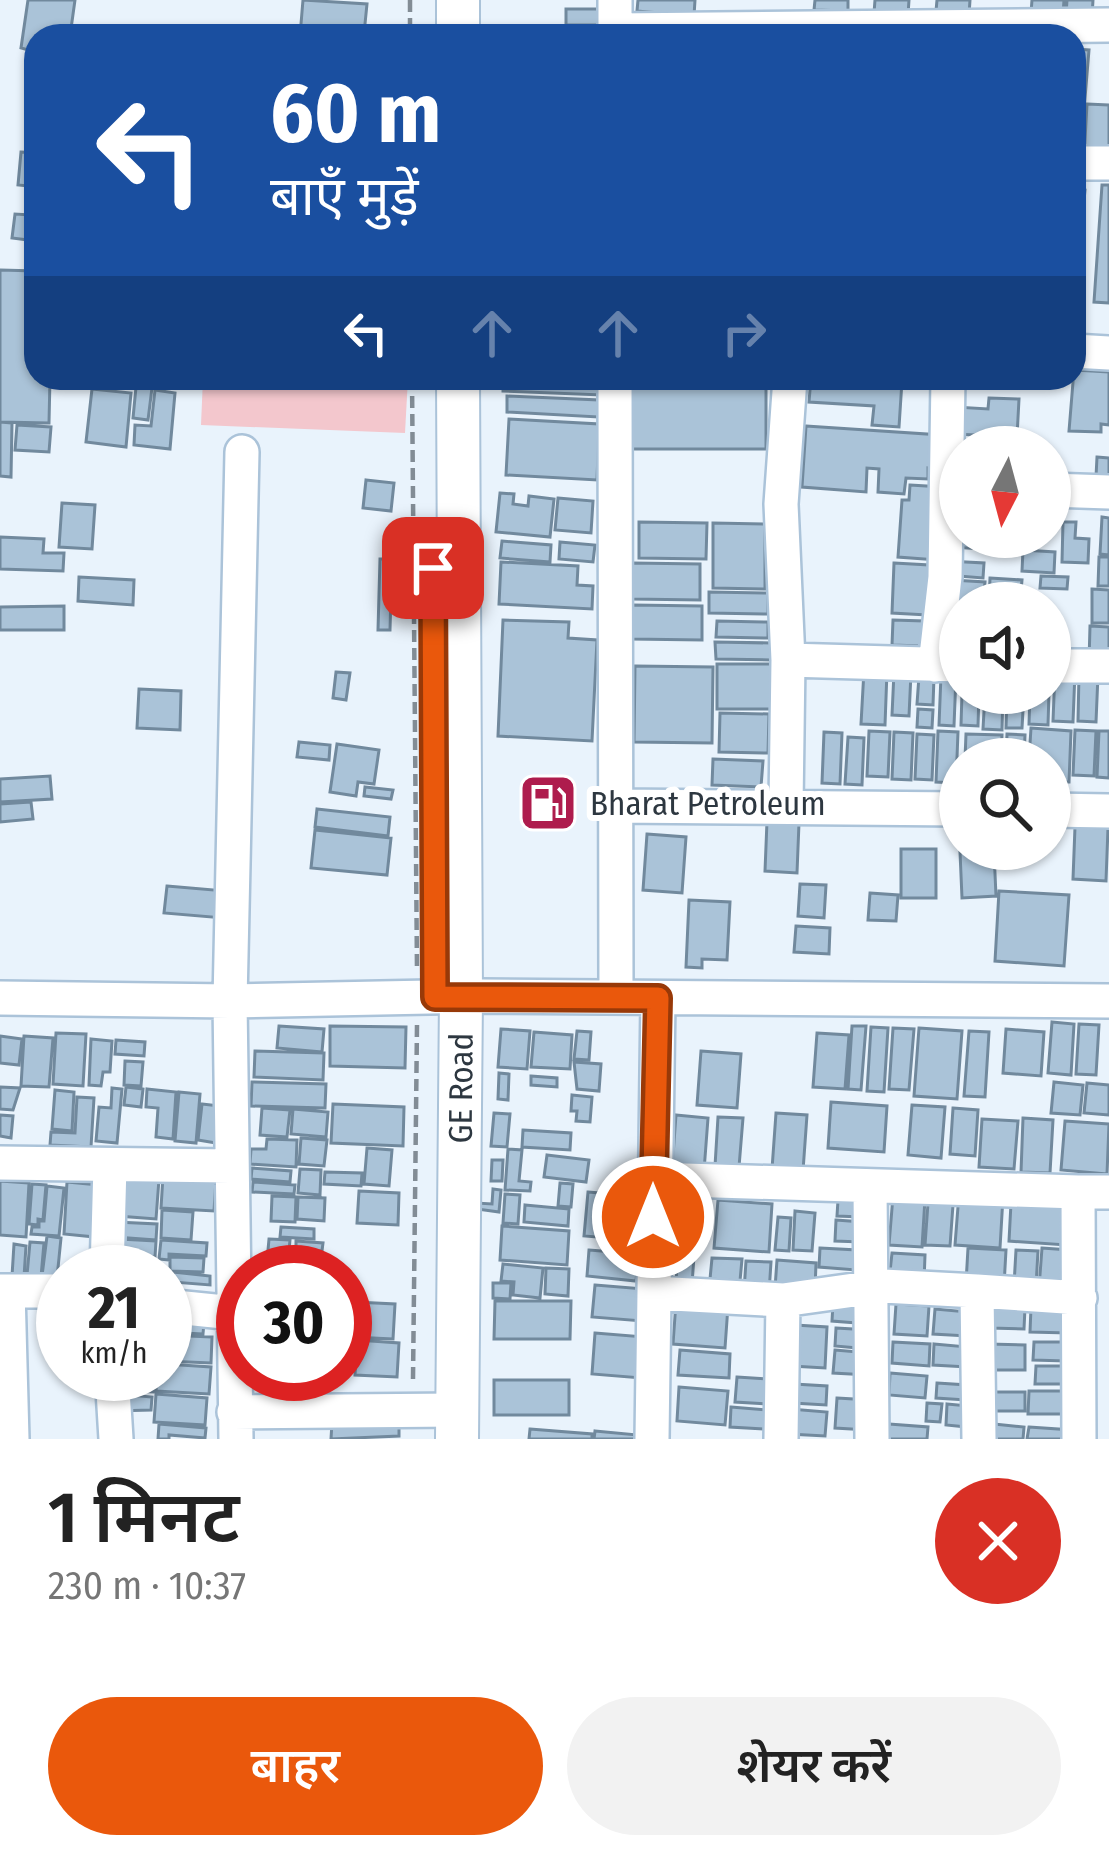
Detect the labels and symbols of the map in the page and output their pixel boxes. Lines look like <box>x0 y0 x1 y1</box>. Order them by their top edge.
north arrow <box>939 426 1071 558</box>
pin <box>382 517 484 619</box>
fuel station icon: Bharat Petroleum <box>517 772 579 834</box>
place label: Bharat Petroleum <box>590 784 826 824</box>
street label: GE Road <box>441 1033 482 1144</box>
position arrow <box>590 1154 716 1280</box>
speed limit sign: 30 <box>216 1245 372 1401</box>

